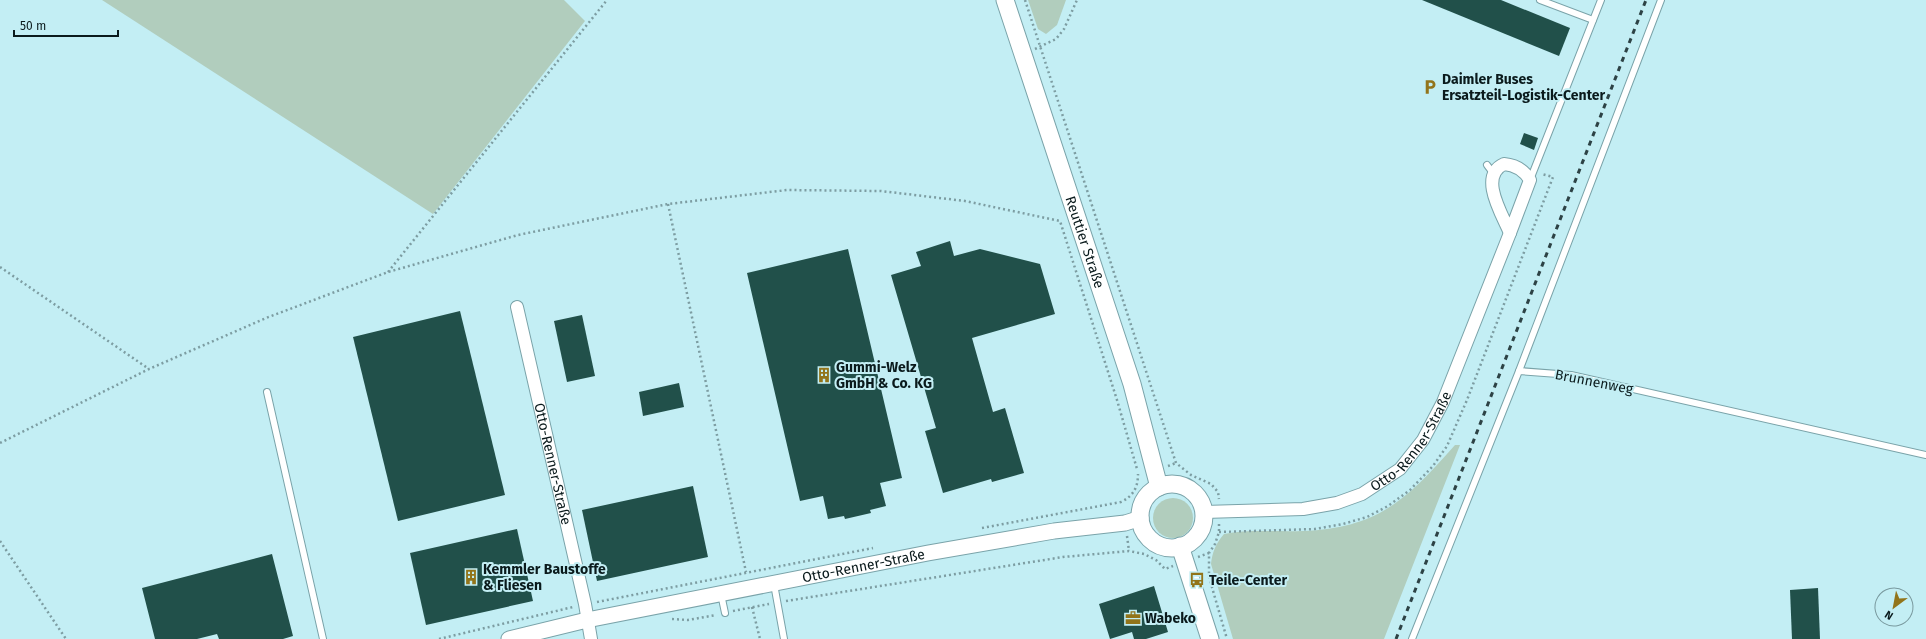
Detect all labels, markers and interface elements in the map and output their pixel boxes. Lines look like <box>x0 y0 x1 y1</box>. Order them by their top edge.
scale bar <box>14 12 118 38</box>
text: 50 m <box>20 19 46 33</box>
place label: Daimler Buses Ersatzteil-Logistik-Center <box>1442 71 1606 104</box>
parking icon: Daimler Buses Ersatzteil-Logistik-Center <box>1421 78 1439 96</box>
street label: Reuttier Straße <box>1062 194 1108 290</box>
place label: Gummi-Welz GmbH & Co. KG <box>836 359 932 392</box>
building icon: Gummi-Welz GmbH & Co. KG <box>815 366 833 384</box>
street label: Brunnenweg <box>1553 366 1635 398</box>
street label: Otto-Renner-Straße <box>1367 389 1455 495</box>
street label: Otto-Renner-Straße <box>531 401 575 527</box>
street label: Otto-Renner-Straße <box>801 545 926 586</box>
place label: Kemmler Baustoffe & Fliesen <box>483 561 606 594</box>
building icon: Kemmler Baustoffe & Fliesen <box>462 568 480 586</box>
bus stop icon: Teile-Center <box>1188 571 1206 589</box>
place label: Teile-Center <box>1209 572 1287 589</box>
north arrow <box>1874 587 1914 627</box>
text: N <box>1882 608 1896 623</box>
office icon: Wabeko <box>1124 609 1142 627</box>
place label: Wabeko <box>1145 610 1196 627</box>

